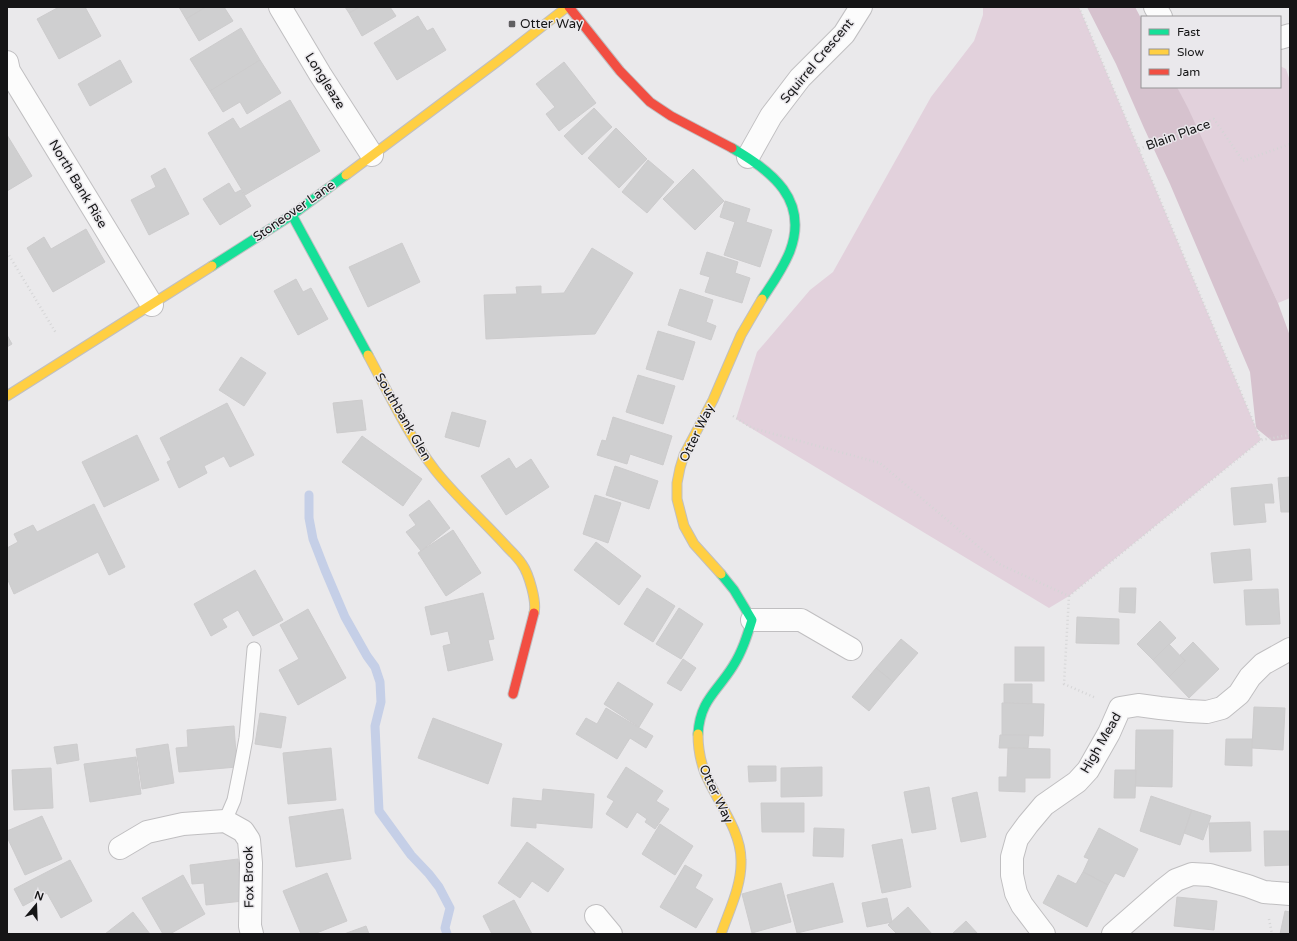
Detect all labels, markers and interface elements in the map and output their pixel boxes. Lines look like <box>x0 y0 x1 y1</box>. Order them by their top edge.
street label: Squirrel Crescent <box>777 15 857 107</box>
place label: Otter Way <box>520 16 583 32</box>
legend <box>1141 16 1281 88</box>
marker: Otter Way <box>507 19 517 29</box>
text: Fast <box>1177 25 1201 39</box>
text: Slow <box>1177 45 1204 59</box>
street label: Longleaze <box>301 50 349 112</box>
text: Jam <box>1177 65 1200 79</box>
street label: Blain Place <box>1144 116 1212 154</box>
street label: North Bank Rise <box>45 137 111 231</box>
street label: Stoneover Lane <box>250 177 338 245</box>
street label: Southbank Glen <box>371 370 435 464</box>
street label: Otter Way <box>676 401 718 465</box>
street label: High Mead <box>1077 710 1125 776</box>
street label: Otter Way <box>695 762 737 826</box>
street label: Fox Brook <box>240 846 258 908</box>
north arrow <box>16 885 56 925</box>
text: N <box>33 888 45 904</box>

